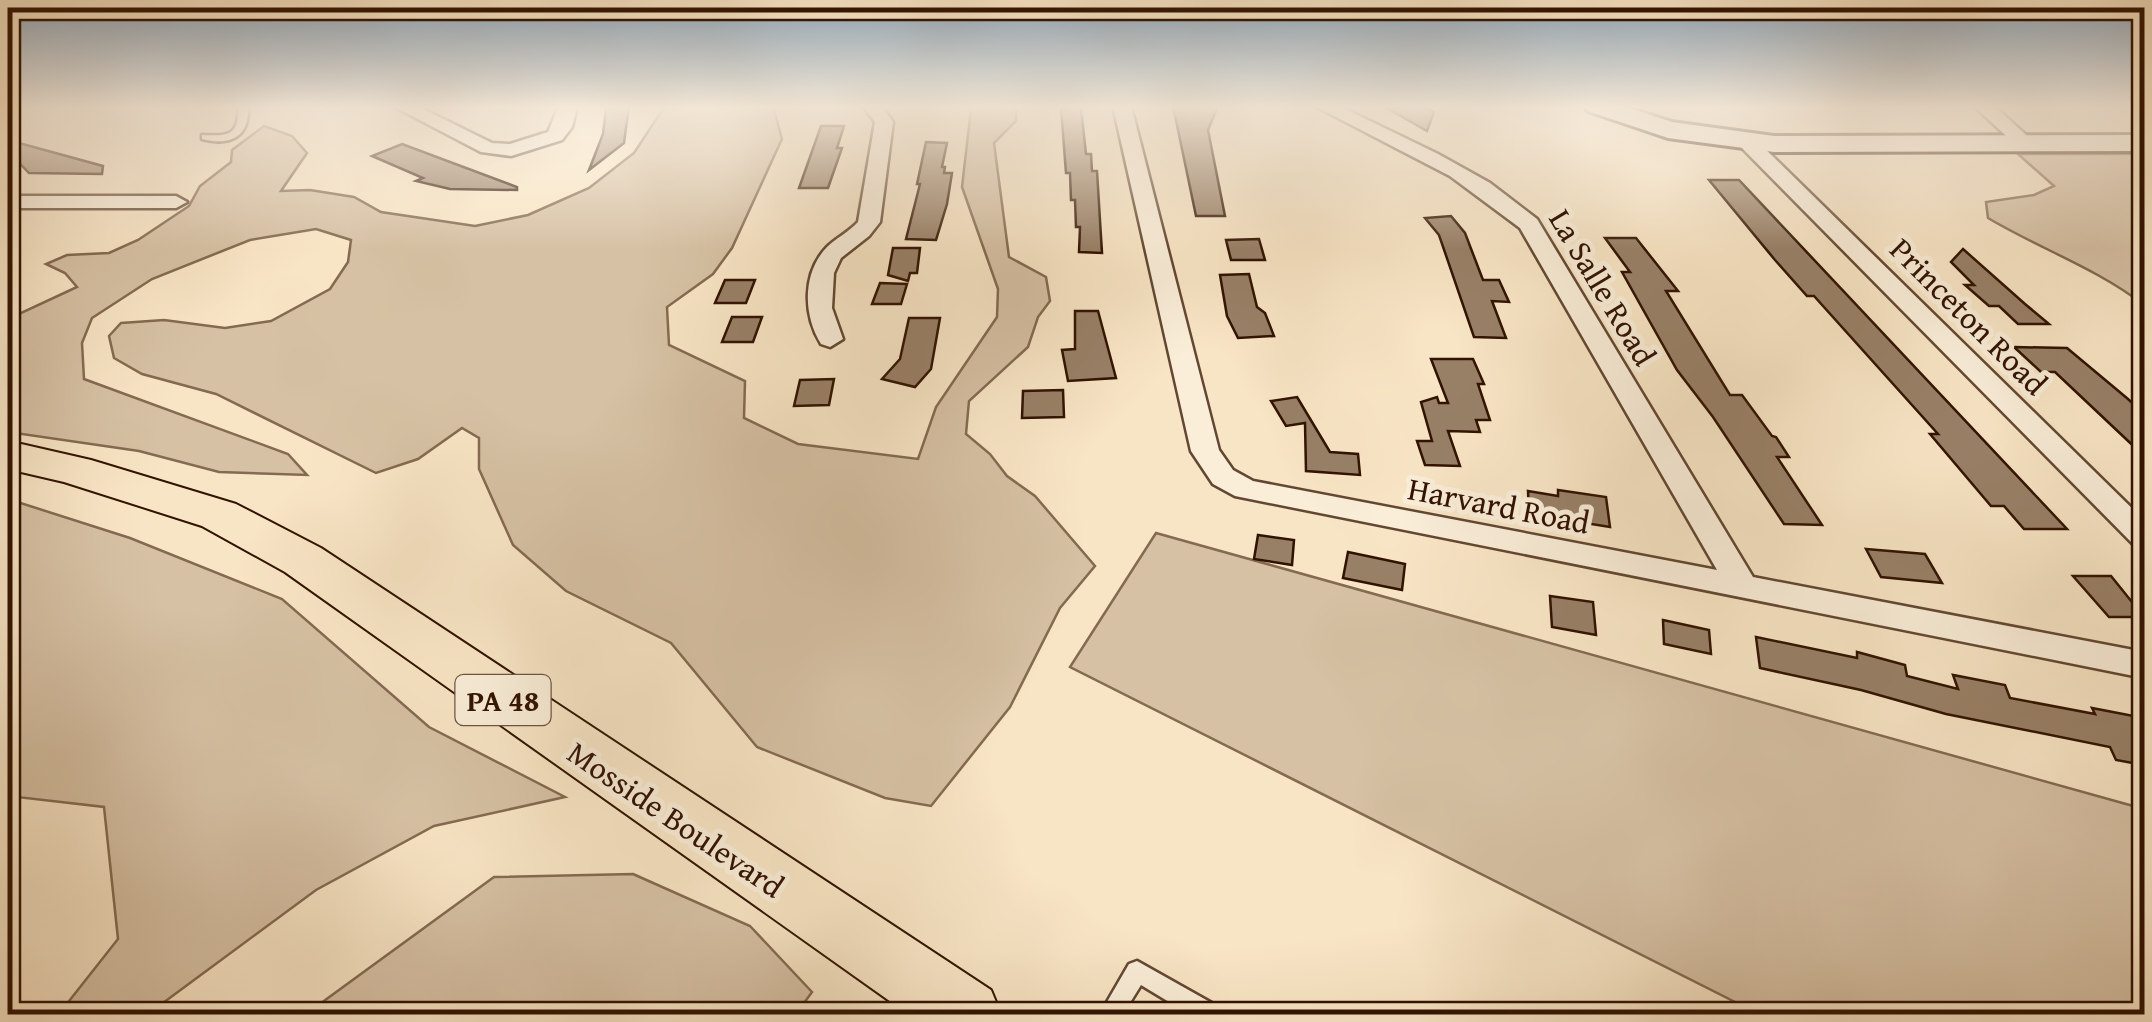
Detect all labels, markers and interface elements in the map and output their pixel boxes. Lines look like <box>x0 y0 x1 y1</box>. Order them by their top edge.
street label: La Salle Road <box>1538 200 1668 374</box>
street label: Princeton Road <box>1880 227 2058 405</box>
street label: Harvard Road <box>1404 464 1594 546</box>
road number: PA 48 <box>456 675 550 725</box>
street label: Mosside Boulevard <box>558 729 794 909</box>

